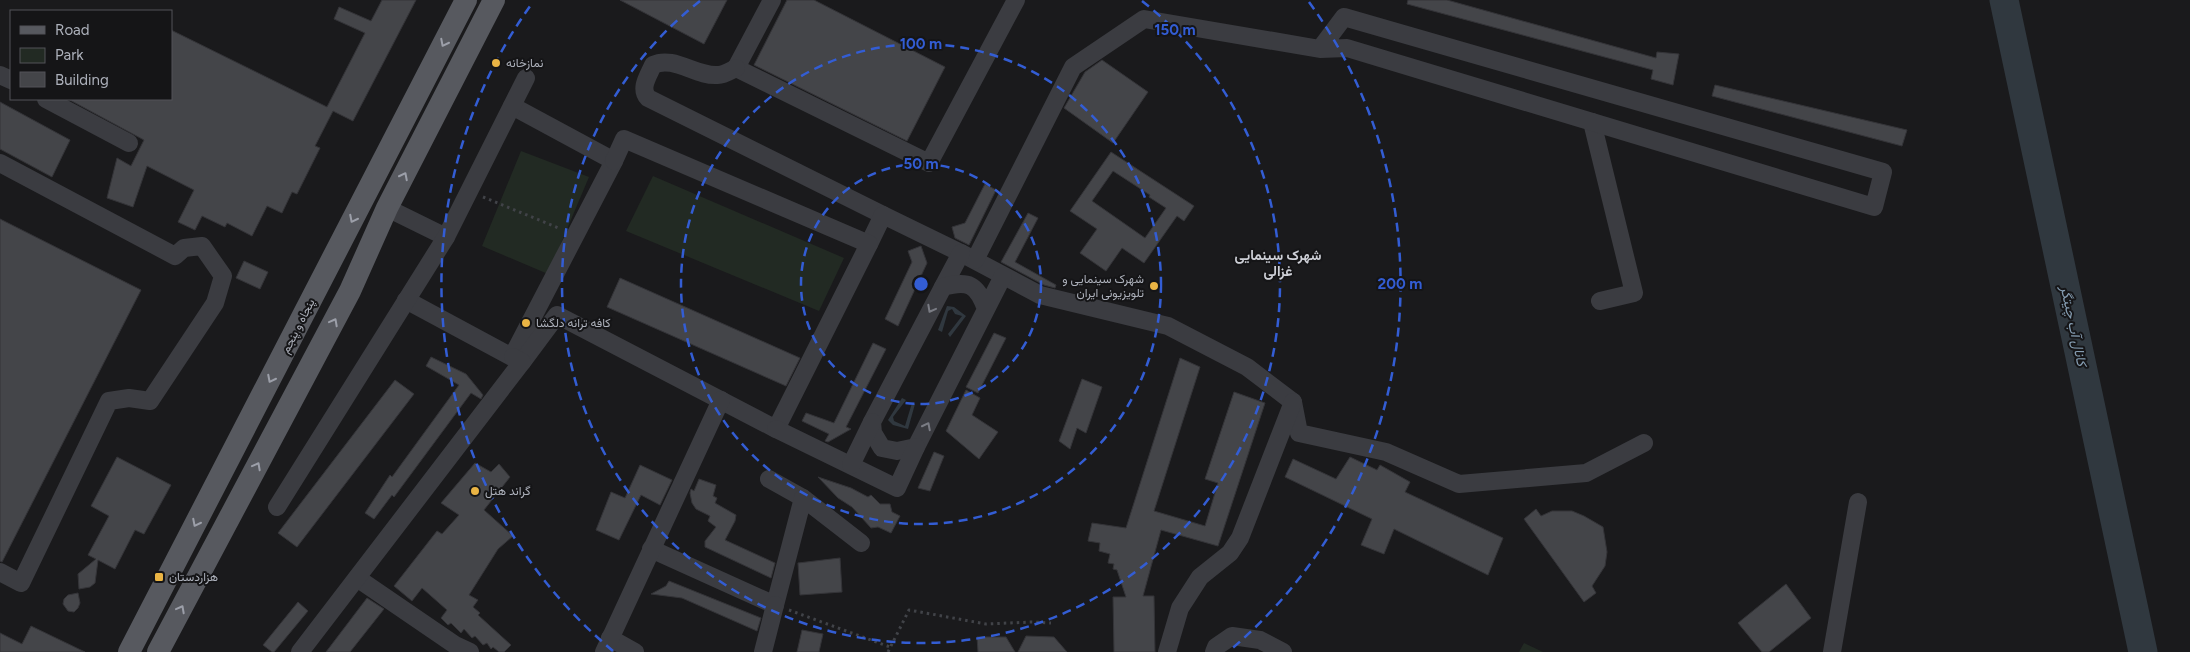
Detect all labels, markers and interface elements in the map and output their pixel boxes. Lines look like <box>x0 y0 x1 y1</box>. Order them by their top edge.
legend <box>10 10 172 100</box>
text: Road <box>55 21 90 39</box>
text: 150 m <box>1154 21 1196 39</box>
text: 100 m <box>900 35 942 53</box>
one-way arrow <box>440 38 450 47</box>
text: Park <box>55 46 84 64</box>
place label: نمازخانه <box>506 56 543 71</box>
marker: نمازخانه <box>490 57 502 69</box>
text: Building <box>55 71 109 89</box>
text: 50 m <box>903 155 939 173</box>
one-way arrow <box>398 172 408 181</box>
one-way arrow <box>349 214 359 223</box>
district label: شهرک سینمایی غزالی <box>1235 247 1321 280</box>
place label: شهرک سینمایی و تلویزیونی ایران <box>1062 272 1144 301</box>
centre of rings <box>912 275 930 293</box>
text: 200 m <box>1378 275 1422 293</box>
marker: شهرک سینمایی و تلویزیونی ایران <box>1148 280 1160 292</box>
water label: کانال آب چیتگر <box>2056 284 2091 371</box>
street label: پنجاه و پنجم <box>278 296 319 356</box>
one-way arrow <box>927 304 937 313</box>
place label: کافه ترانه دلگشا <box>536 316 611 331</box>
marker: کافه ترانه دلگشا <box>520 317 532 329</box>
one-way arrow <box>328 318 338 327</box>
one-way arrow <box>267 374 277 383</box>
one-way arrow <box>921 422 931 431</box>
one-way arrow <box>251 462 261 471</box>
place label: گراند هتل <box>485 484 531 499</box>
marker: گراند هتل <box>469 485 481 497</box>
one-way arrow <box>192 518 202 527</box>
place label: هزاردستان <box>169 570 218 585</box>
marker: هزاردستان <box>153 571 165 583</box>
one-way arrow <box>175 605 185 614</box>

